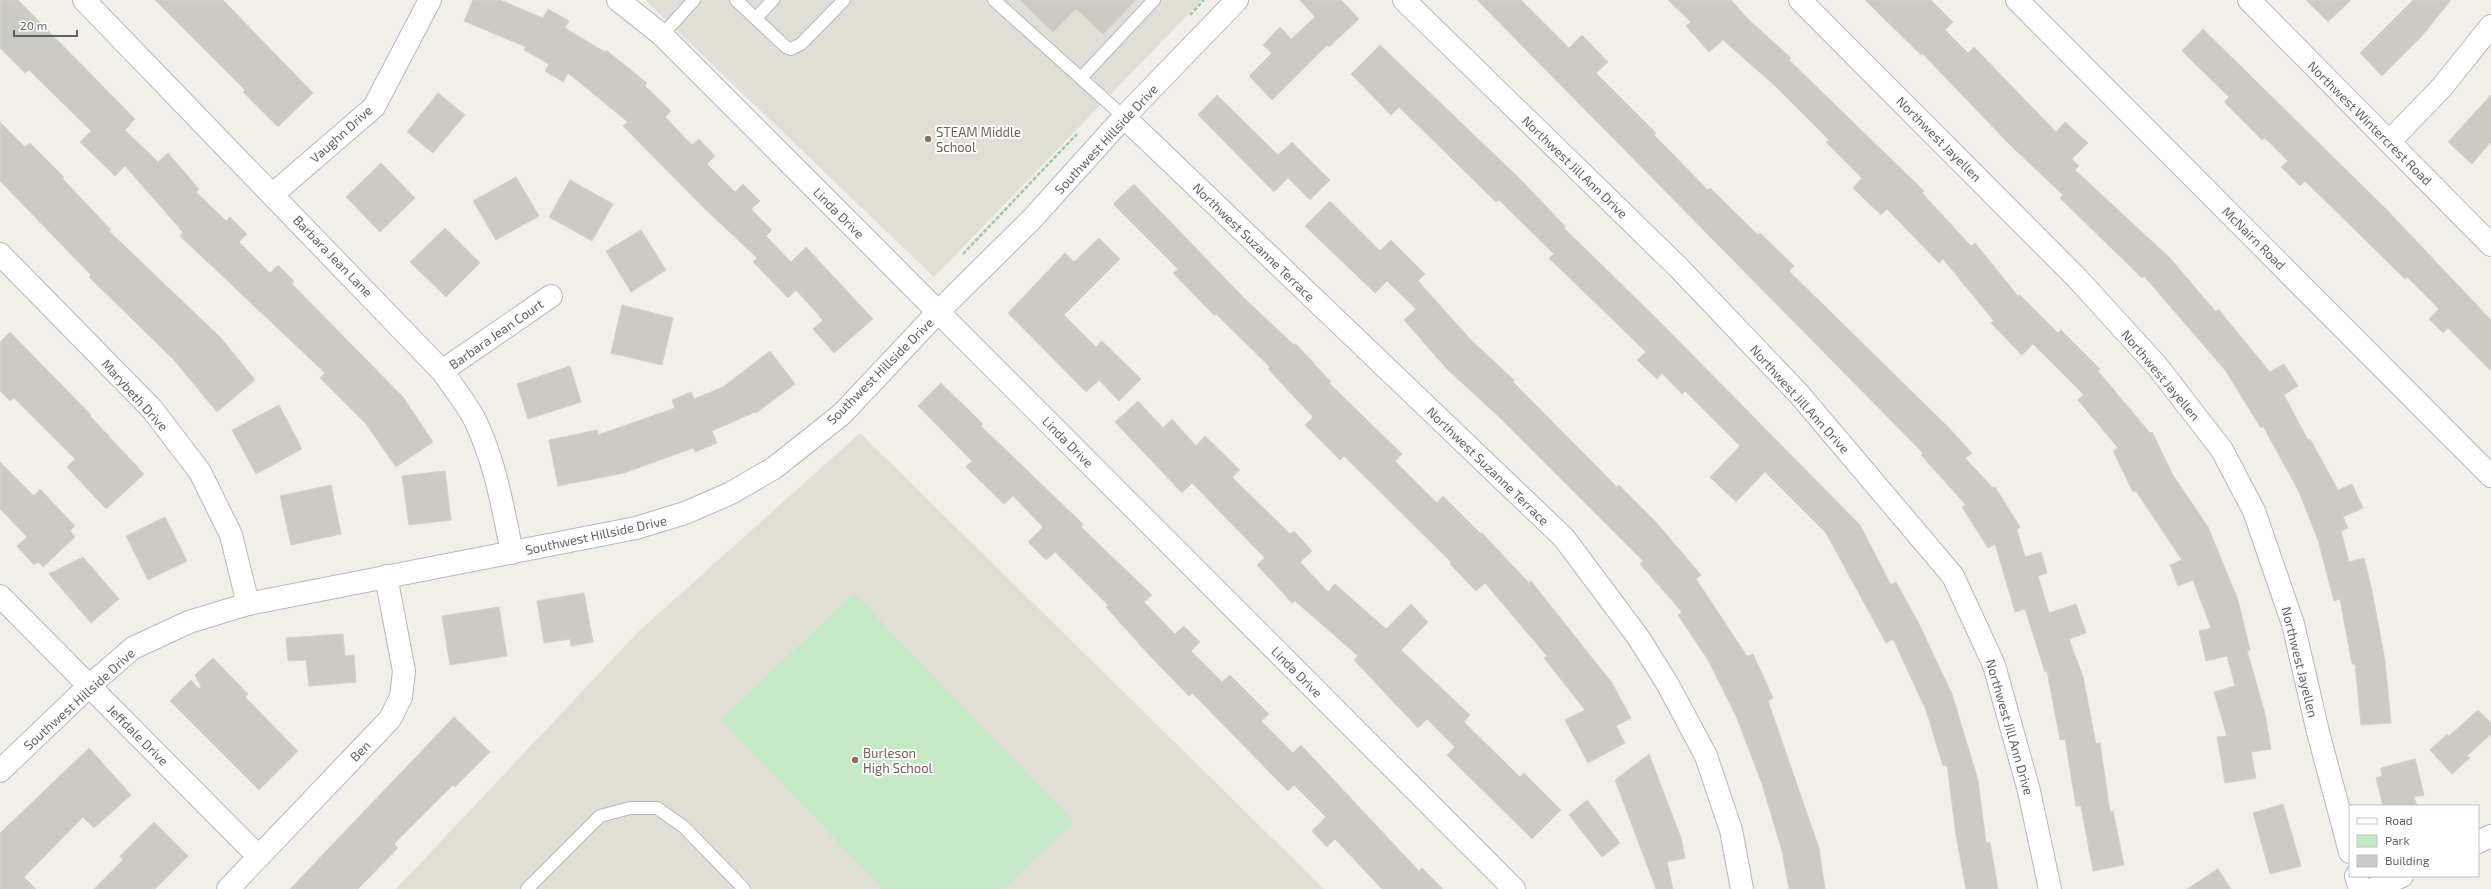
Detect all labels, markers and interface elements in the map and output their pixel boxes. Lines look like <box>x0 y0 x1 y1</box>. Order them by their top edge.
scale bar <box>14 12 77 38</box>
text: 20 m <box>20 18 47 32</box>
street label: Northwest Wintercrest Road <box>2305 58 2435 188</box>
street label: Southwest Hillside Drive <box>1051 81 1161 197</box>
street label: Northwest Jayellen <box>1893 93 1985 185</box>
street label: Vaughn Drive <box>307 102 375 166</box>
street label: Northwest Jill Ann Drive <box>1519 112 1631 222</box>
place label: STEAM Middle School <box>936 124 1021 155</box>
marker: STEAM Middle School <box>923 134 933 144</box>
street label: Northwest Suzanne Terrace <box>1190 179 1318 305</box>
street label: Linda Drive <box>810 184 868 242</box>
street label: McNairn Road <box>2219 203 2289 273</box>
street label: Barbara Jean Lane <box>290 212 376 300</box>
street label: Barbara Jean Court <box>446 296 546 372</box>
street label: Southwest Hillside Drive <box>823 314 937 428</box>
street label: Northwest Jayellen <box>2118 326 2204 424</box>
street label: Northwest Jill Ann Drive <box>1747 341 1853 457</box>
street label: Marybeth Drive <box>99 356 171 434</box>
street label: Northwest Suzanne Terrace <box>1424 403 1552 529</box>
street label: Linda Drive <box>1039 413 1097 471</box>
street label: Southwest Hillside Drive <box>524 512 668 558</box>
street label: Northwest Jayellen <box>2278 605 2322 719</box>
street label: Linda Drive <box>1268 643 1326 701</box>
street label: Southwest Hillside Drive <box>20 645 138 753</box>
street label: Northwest Jill Ann Drive <box>1983 657 2037 797</box>
street label: Jeffdale Drive <box>104 701 172 769</box>
street label: Ben <box>346 737 374 765</box>
place label: Burleson High School <box>863 745 933 776</box>
marker: Burleson High School <box>850 755 860 765</box>
legend <box>2349 805 2479 877</box>
text: Road <box>2385 813 2413 827</box>
text: Park <box>2385 833 2410 847</box>
text: Building <box>2385 853 2430 867</box>

